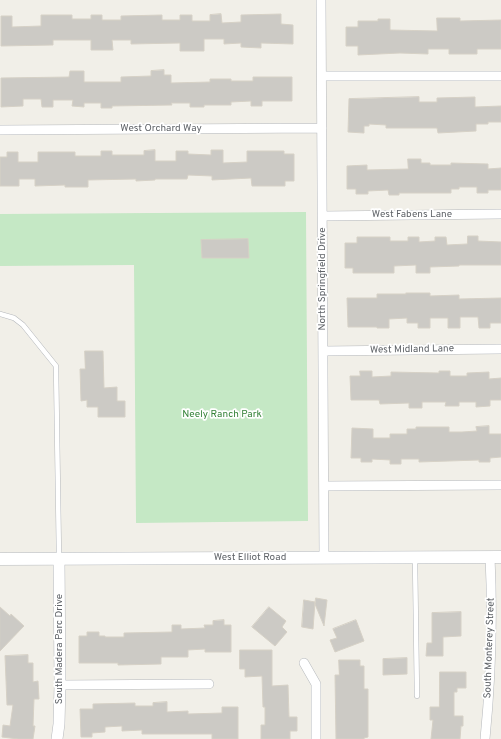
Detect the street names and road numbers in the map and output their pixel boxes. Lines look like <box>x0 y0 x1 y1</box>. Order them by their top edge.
street label: West Orchard Way <box>120 123 202 135</box>
street label: West Fabens Lane <box>372 209 452 221</box>
street label: North Springfield Drive <box>317 227 329 331</box>
street label: West Midland Lane <box>370 343 454 357</box>
street label: West Elliot Road <box>214 552 286 564</box>
street label: South Madera Parc Drive <box>54 594 66 704</box>
street label: South Monterey Street <box>482 597 498 699</box>

